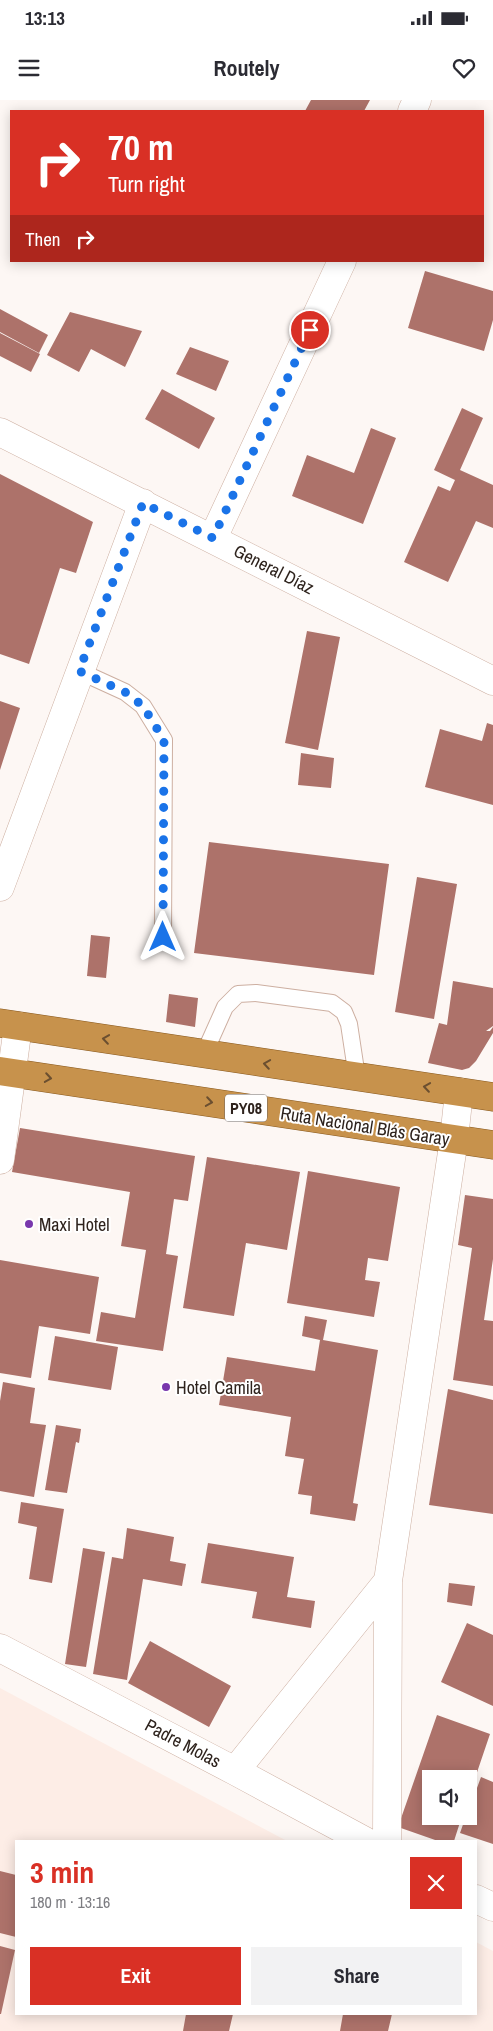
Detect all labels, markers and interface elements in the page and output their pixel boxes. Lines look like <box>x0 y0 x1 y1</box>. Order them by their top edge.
text: 13:13 <box>25 5 65 31</box>
text: Routely <box>213 53 280 83</box>
icon: menu <box>15 54 43 82</box>
icon: heart <box>450 54 478 82</box>
text: 70 m <box>108 124 173 171</box>
icon: right <box>25 130 90 195</box>
text: Turn right <box>108 169 185 199</box>
icon: right <box>71 225 99 253</box>
text: Then <box>25 226 61 252</box>
pin <box>289 309 331 351</box>
icon: arrive <box>296 316 324 344</box>
street label: General Díaz <box>230 538 318 600</box>
position arrow <box>136 910 188 962</box>
one-way arrow <box>102 1035 110 1045</box>
one-way arrow <box>262 1059 271 1069</box>
one-way arrow <box>45 1072 53 1083</box>
one-way arrow <box>423 1083 432 1093</box>
road number: PY08 <box>225 1094 267 1121</box>
one-way arrow <box>205 1097 213 1107</box>
street label: Ruta Nacional Blás Garay <box>279 1100 452 1152</box>
place label: Maxi Hotel <box>39 1212 110 1237</box>
marker: Maxi Hotel <box>23 1218 35 1230</box>
place label: Hotel Camila <box>176 1375 261 1400</box>
marker: Hotel Camila <box>160 1381 172 1393</box>
street label: Padre Molas <box>141 1713 225 1773</box>
map controls <box>422 1770 477 1825</box>
button: sound <box>422 1770 477 1825</box>
text: 3 min <box>30 1852 94 1892</box>
button: close <box>410 1857 462 1909</box>
text: 180 m · 13:16 <box>30 1891 110 1913</box>
button: Exit <box>30 1947 241 2005</box>
button: Share <box>251 1947 462 2005</box>

